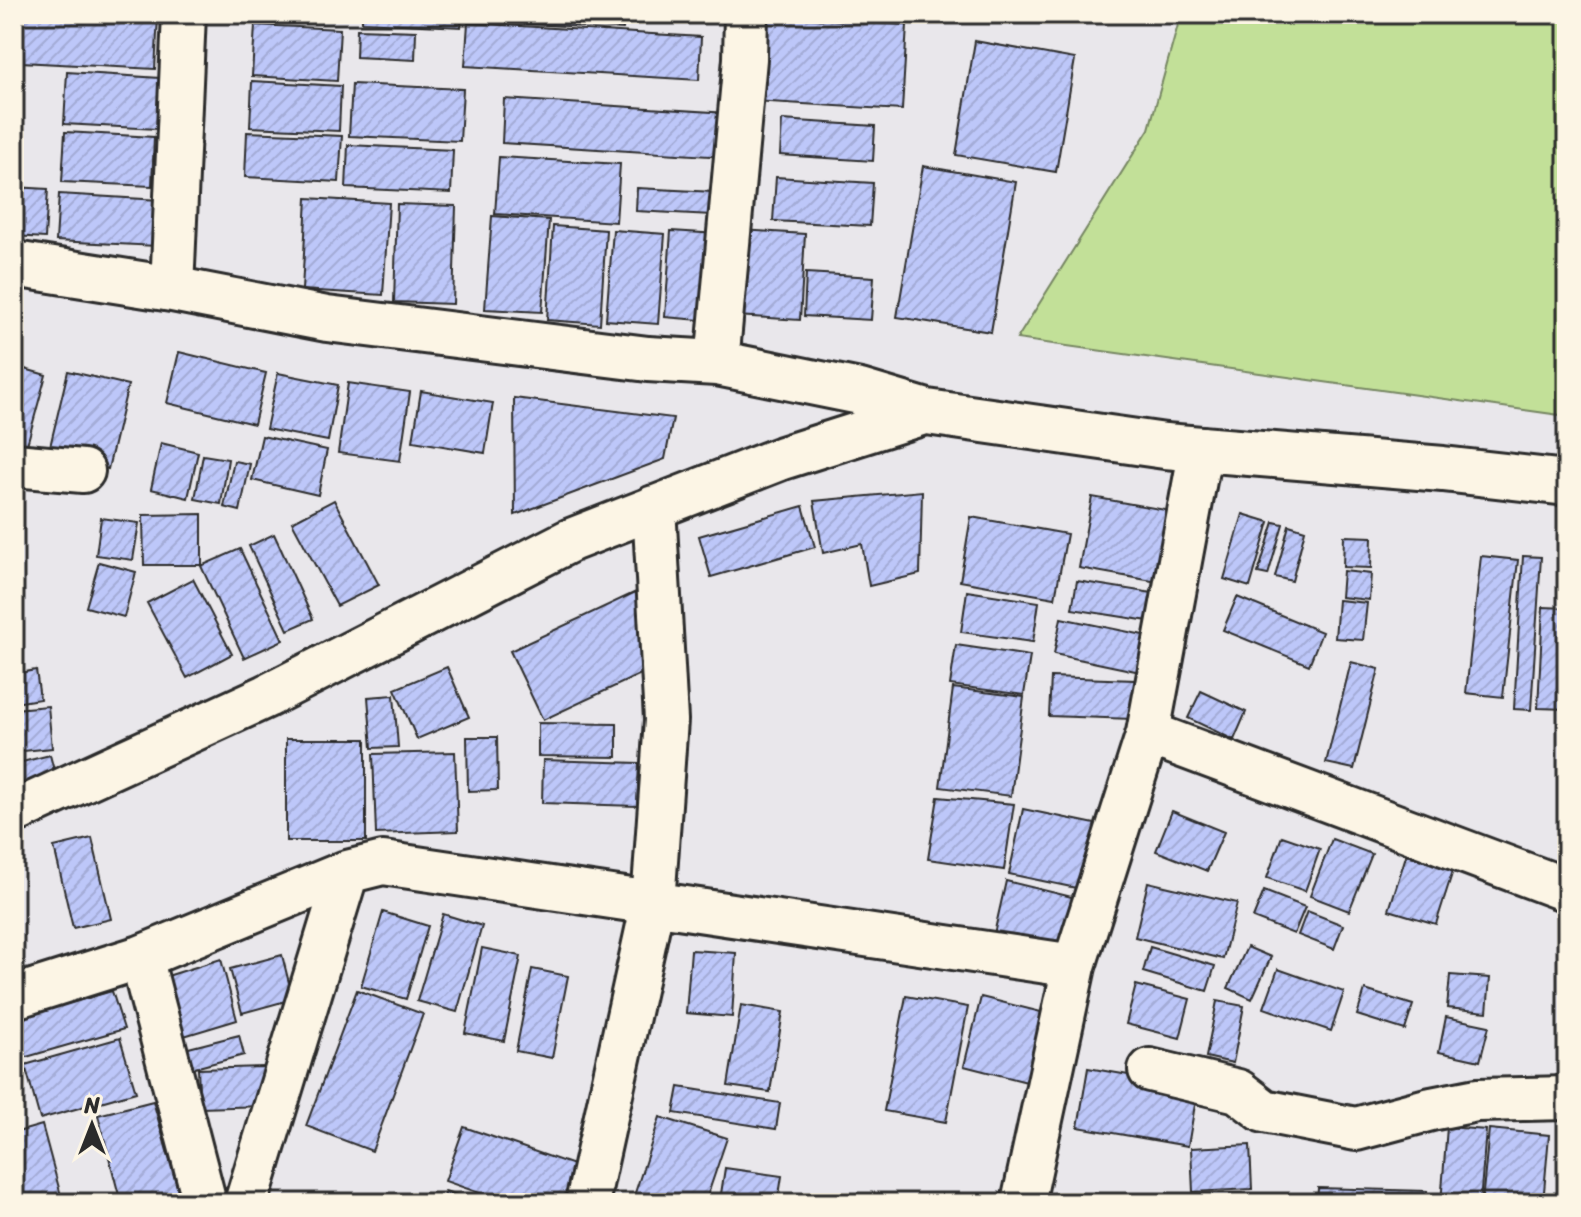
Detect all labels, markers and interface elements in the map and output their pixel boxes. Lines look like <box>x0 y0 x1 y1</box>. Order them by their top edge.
north arrow <box>52 1085 132 1165</box>
text: N <box>83 1086 100 1125</box>

